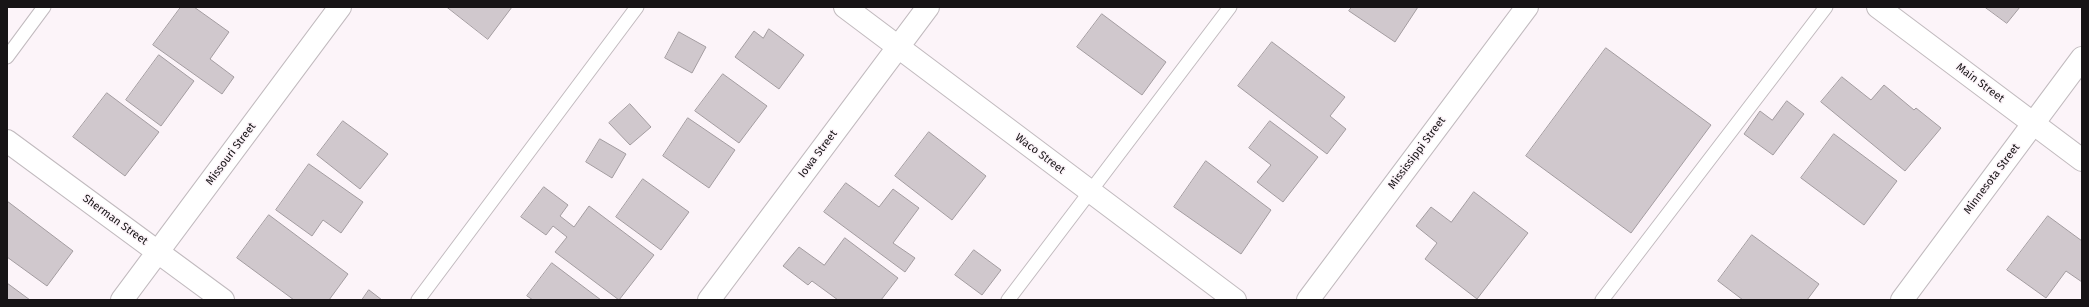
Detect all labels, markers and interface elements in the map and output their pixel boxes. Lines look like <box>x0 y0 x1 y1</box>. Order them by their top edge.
street label: Main Street <box>1953 61 2007 105</box>
street label: Mississippi Street <box>1386 114 1448 192</box>
street label: Missouri Street <box>203 120 259 188</box>
street label: Iowa Street <box>796 128 840 180</box>
street label: Waco Street <box>1012 131 1068 177</box>
street label: Minnesota Street <box>1961 141 2023 217</box>
street label: Sherman Street <box>80 192 150 248</box>

